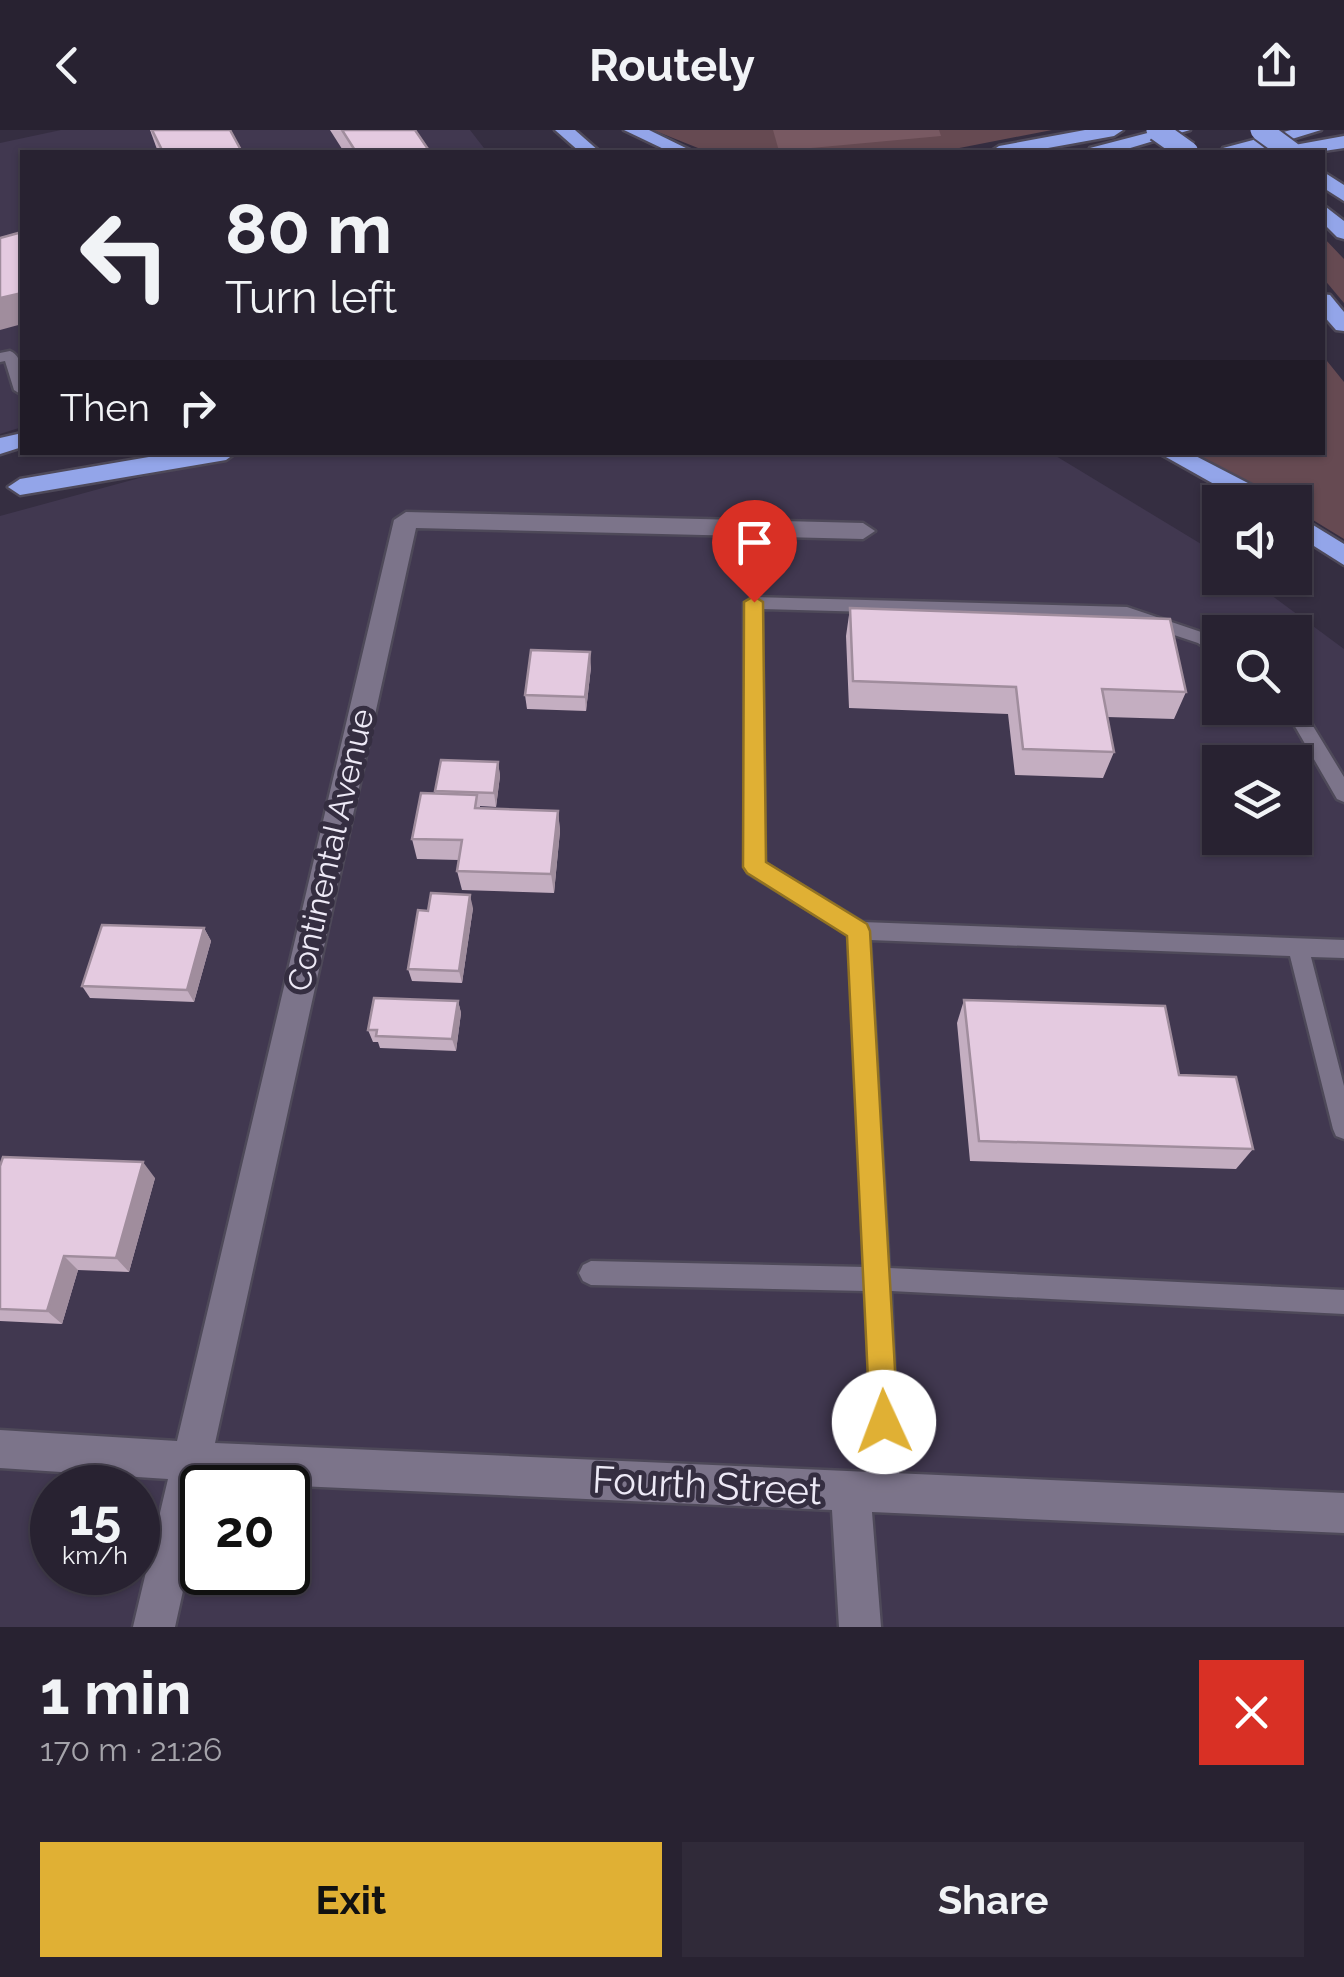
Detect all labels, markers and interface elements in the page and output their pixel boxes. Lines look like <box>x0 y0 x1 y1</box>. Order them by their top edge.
icon: back <box>40 38 95 93</box>
icon: share <box>1249 38 1304 93</box>
text: Routely <box>589 39 755 92</box>
text: 80 m <box>225 187 392 269</box>
icon: left <box>60 190 190 320</box>
text: Turn left <box>225 271 397 324</box>
icon: right <box>170 380 225 435</box>
text: Then <box>60 385 150 430</box>
map controls <box>1202 485 1312 855</box>
button: sound <box>1202 485 1312 595</box>
pin <box>712 500 797 603</box>
icon: arrive <box>727 515 782 570</box>
button: search <box>1202 615 1312 725</box>
street label: Continental Avenue <box>280 705 380 995</box>
button: layers <box>1202 745 1312 855</box>
position arrow <box>832 1370 936 1474</box>
street label: Fourth Street <box>591 1457 823 1513</box>
speed limit sign: 20 <box>180 1465 310 1595</box>
text: 15 <box>69 1488 121 1547</box>
text: km/h <box>62 1540 128 1570</box>
text: 1 min <box>40 1658 191 1728</box>
button: close <box>1199 1660 1304 1765</box>
text: 170 m · 21:26 <box>40 1731 222 1768</box>
button: Exit <box>40 1842 662 1957</box>
button: Share <box>682 1842 1304 1957</box>

